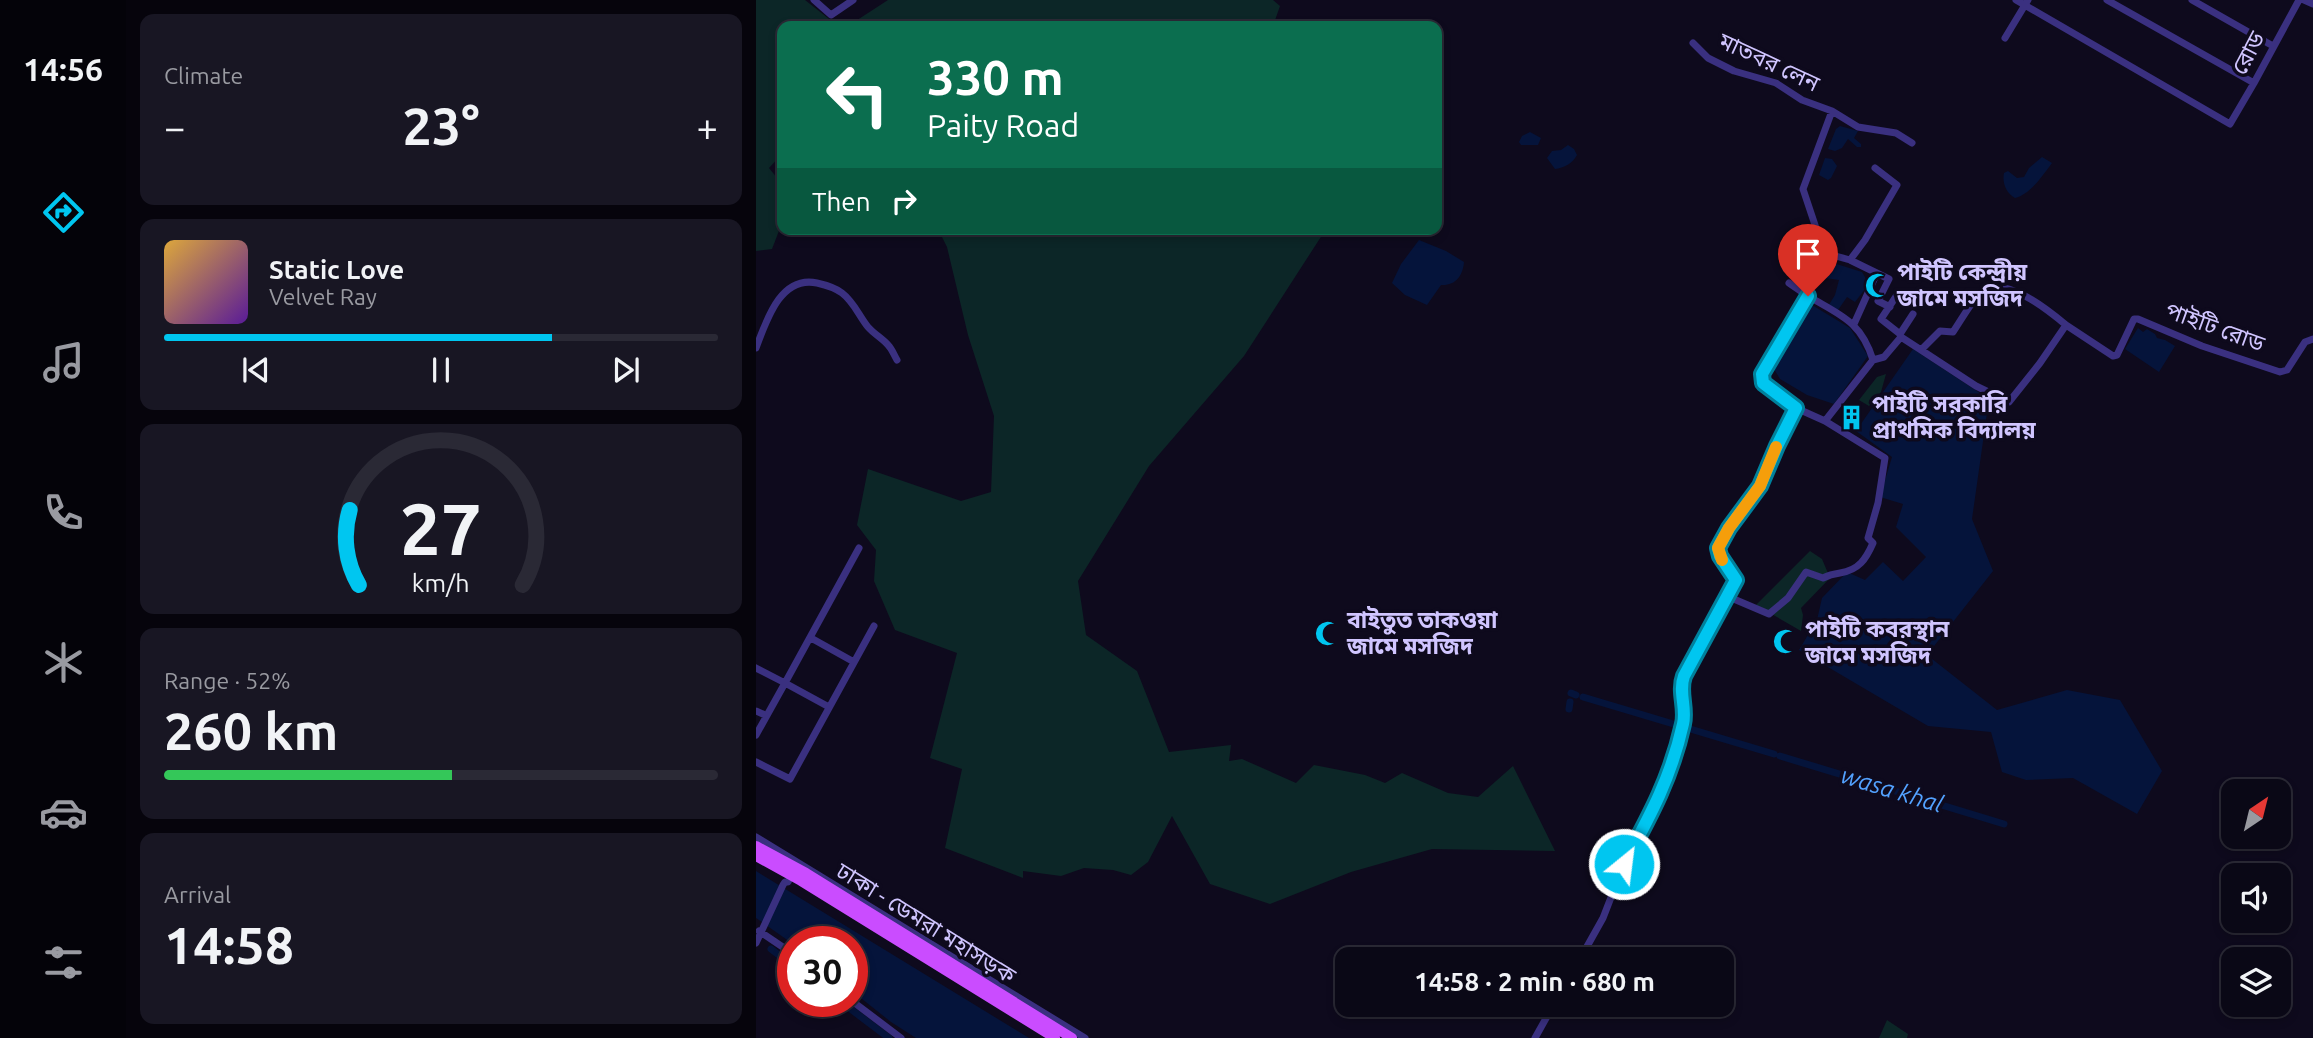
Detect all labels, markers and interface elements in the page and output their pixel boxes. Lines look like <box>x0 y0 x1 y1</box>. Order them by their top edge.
street label: মাতবর লেন <box>1714 27 1825 96</box>
street label: রোড <box>2226 27 2269 78</box>
icon: left <box>812 49 903 140</box>
text: 330 m <box>927 49 1064 104</box>
text: 14:56 <box>23 51 103 87</box>
text: Climate <box>164 63 243 88</box>
text: 23° <box>402 97 480 155</box>
text: − <box>164 106 185 148</box>
text: + <box>697 106 718 148</box>
text: Paity Road <box>927 107 1079 143</box>
icon: right <box>885 182 923 220</box>
text: Then <box>812 187 871 216</box>
icon: directions <box>39 188 88 237</box>
pin <box>1778 224 1838 296</box>
icon: arrive <box>1789 235 1827 273</box>
text: Static Love <box>269 255 404 284</box>
place label: পাইটি কেন্দ্রীয় জামে মসজিদ <box>1896 258 2028 310</box>
mosque icon: পাইটি কেন্দ্রীয় জামে মসজিদ <box>1863 271 1891 299</box>
text: Velvet Ray <box>269 284 377 309</box>
street label: পাইটি রোড <box>2162 297 2269 356</box>
icon: music <box>39 338 88 387</box>
icon: previous <box>237 351 275 389</box>
icon: pause <box>422 351 460 389</box>
icon: next <box>607 351 645 389</box>
place label: পাইটি সরকারি প্রাথমিক বিদ্যালয় <box>1872 390 2037 442</box>
building icon: পাইটি সরকারি প্রাথমিক বিদ্যালয় <box>1838 403 1866 431</box>
text: 27 <box>400 487 482 569</box>
icon: phone <box>39 488 88 537</box>
text: km/h <box>412 569 470 597</box>
place label: বাইতুত তাকওয়া জামে মসজিদ <box>1346 606 1498 658</box>
place label: পাইটি কবরস্থান জামে মসজিদ <box>1804 615 1950 667</box>
mosque icon: বাইতুত তাকওয়া জামে মসজিদ <box>1313 619 1341 647</box>
mosque icon: পাইটি কবরস্থান জামে মসজিদ <box>1771 628 1799 656</box>
icon: climate <box>39 638 88 687</box>
text: Range · 52% <box>164 668 291 693</box>
text: 260 km <box>164 702 338 760</box>
water label: wasa khal <box>1838 761 1947 818</box>
north arrow <box>2221 779 2291 849</box>
map controls <box>2221 779 2291 1017</box>
icon: car <box>39 788 88 837</box>
position arrow <box>1587 827 1661 901</box>
street label: ঢাকা - ডেমরা মহাসড়ক <box>831 857 1021 988</box>
button: sound <box>2221 863 2291 933</box>
text: Arrival <box>164 882 231 907</box>
text: 14:58 <box>164 916 294 974</box>
speed limit sign: 30 <box>777 926 868 1017</box>
icon: filters <box>39 938 88 987</box>
button: layers <box>2221 947 2291 1017</box>
text: 14:58 · 2 min · 680 m <box>1414 967 1655 996</box>

